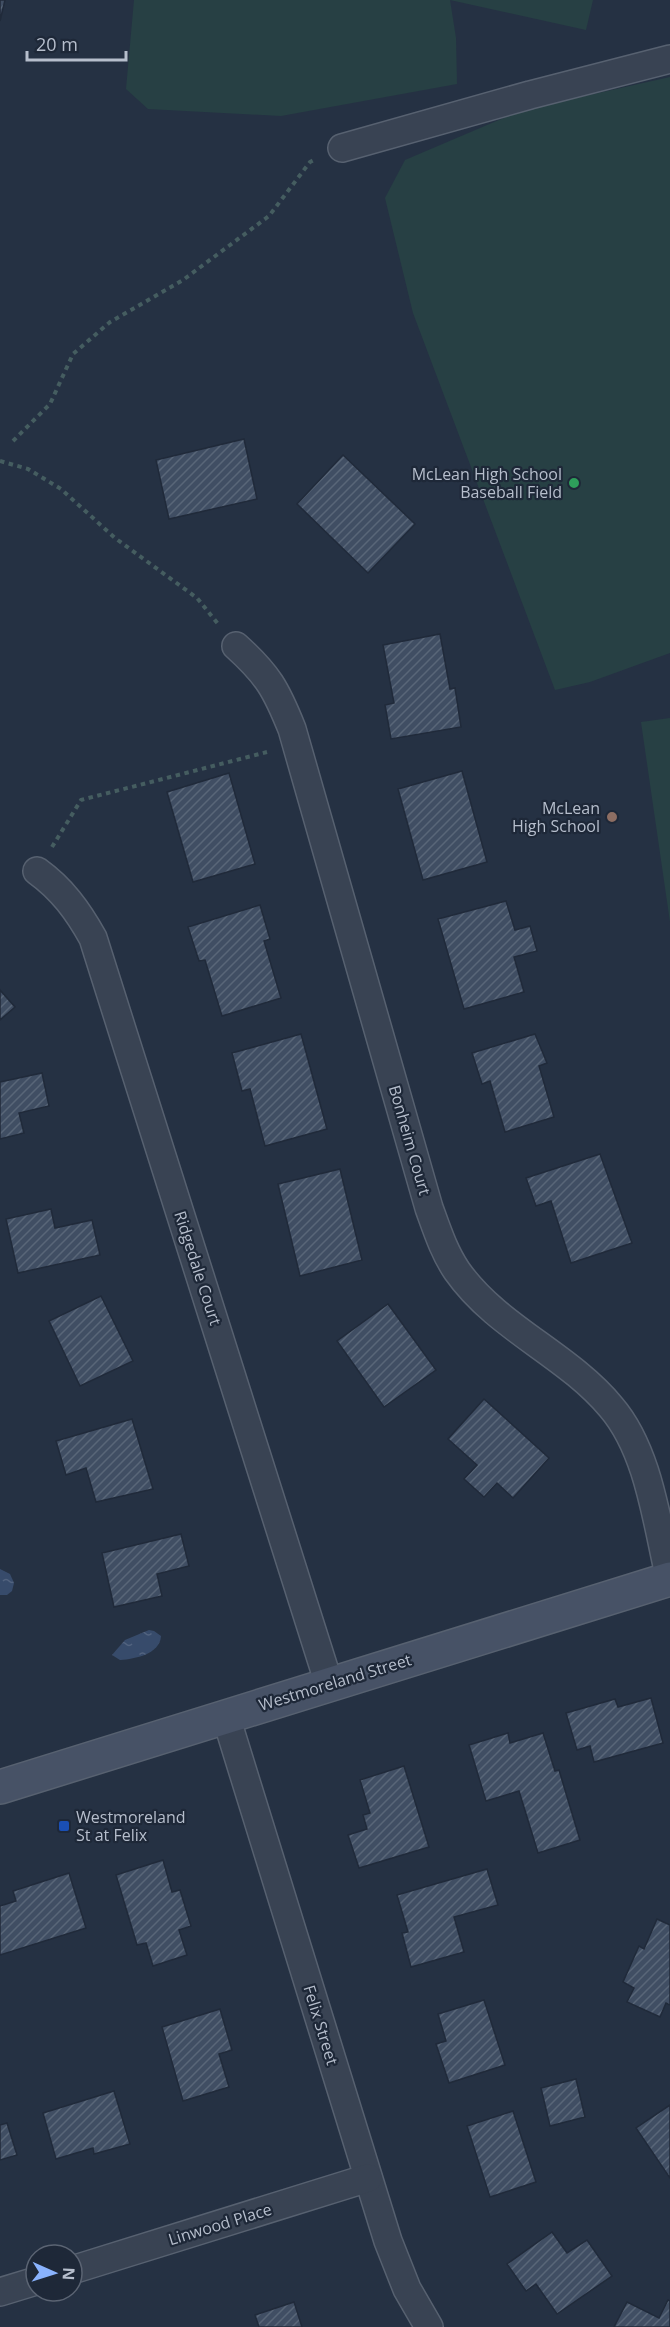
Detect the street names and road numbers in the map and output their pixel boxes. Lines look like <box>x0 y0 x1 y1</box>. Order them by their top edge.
street label: Bonheim Court <box>384 1082 436 1198</box>
street label: Ridgedale Court <box>169 1208 227 1328</box>
street label: Westmoreland Street <box>256 1648 414 1716</box>
street label: Felix Street <box>298 1982 344 2068</box>
street label: Linwood Place <box>166 2198 274 2250</box>

